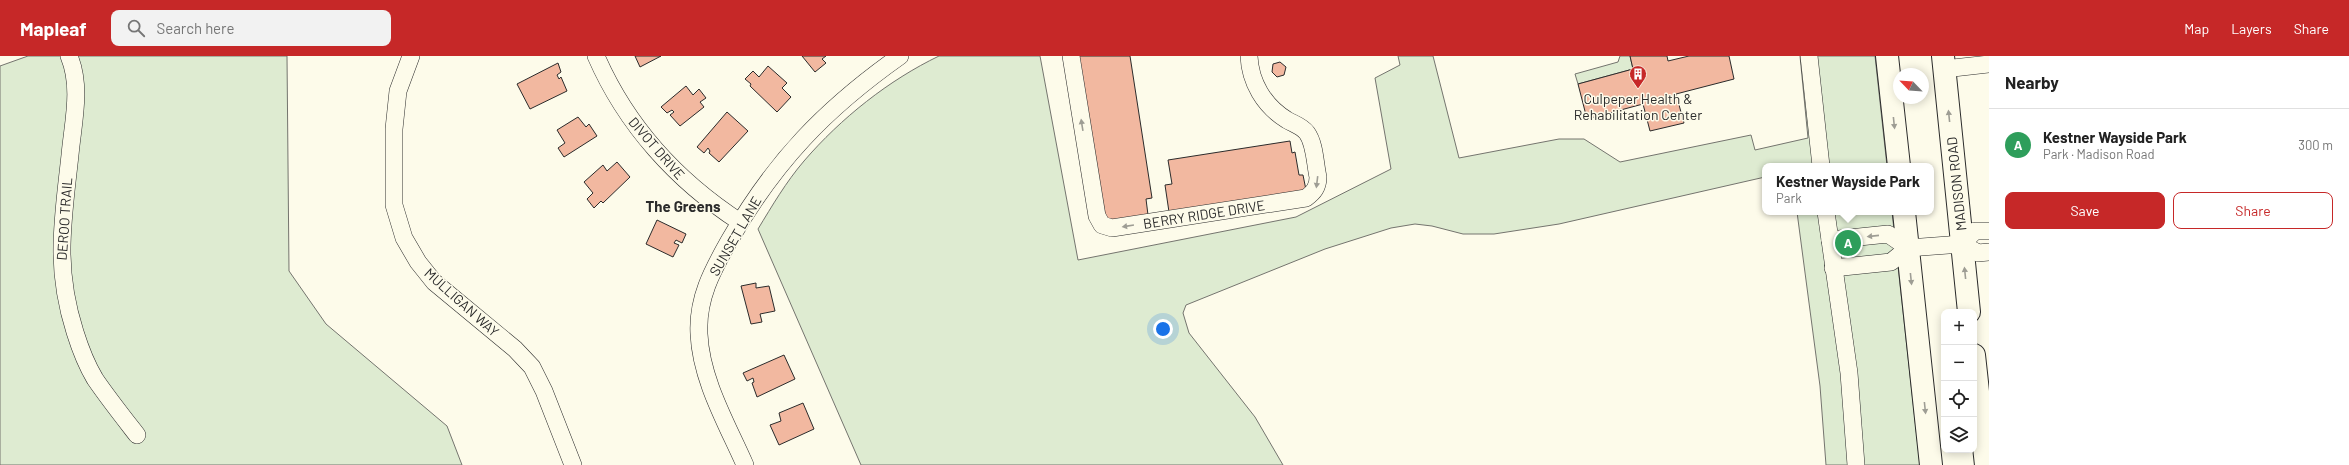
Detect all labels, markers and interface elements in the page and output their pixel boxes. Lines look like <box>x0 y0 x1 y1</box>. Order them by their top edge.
search box <box>111 10 391 46</box>
text: Mapleaf <box>20 17 87 40</box>
icon: search <box>125 17 147 39</box>
text: Search here <box>157 19 235 37</box>
text: Map <box>2184 20 2209 37</box>
text: Layers <box>2231 20 2272 37</box>
text: Share <box>2294 20 2329 37</box>
building icon: Culpeper Health & Rehabilitation Center <box>1628 64 1648 89</box>
north arrow <box>1893 68 1929 104</box>
text: Nearby <box>2005 72 2059 92</box>
place label: Culpeper Health & Rehabilitation Center <box>1574 90 1702 123</box>
one-way arrow <box>1946 110 1952 122</box>
street label: DIVOT DRIVE <box>625 113 689 183</box>
one-way arrow <box>1891 117 1898 129</box>
one-way arrow <box>1079 118 1085 131</box>
text: Kestner Wayside Park <box>2043 128 2187 146</box>
street label: MADISON ROAD <box>1943 136 1969 232</box>
text: A <box>2014 137 2022 153</box>
text: 300 m <box>2298 137 2333 153</box>
text: Park · Madison Road <box>2043 146 2155 162</box>
popup <box>1762 163 1934 215</box>
text: Kestner Wayside Park <box>1776 172 1920 190</box>
one-way arrow <box>1313 176 1320 189</box>
street label: DEROO TRAIL <box>53 177 75 261</box>
text: Park <box>1776 190 1802 206</box>
button: Save <box>2005 192 2165 229</box>
button: Share <box>2173 192 2333 229</box>
street label: SUNSET LANE <box>705 193 765 279</box>
street label: BERRY RIDGE DRIVE <box>1142 196 1266 232</box>
district label: The Greens <box>646 197 721 215</box>
one-way arrow <box>1122 223 1134 229</box>
pin: A <box>1835 228 1861 258</box>
one-way arrow <box>1867 233 1879 239</box>
street label: MULLIGAN WAY <box>421 264 503 340</box>
one-way arrow <box>1962 267 1969 279</box>
one-way arrow <box>1908 273 1914 285</box>
map controls <box>1941 309 1977 453</box>
button: + <box>1941 309 1977 345</box>
your location <box>1153 319 1173 339</box>
button: − <box>1941 345 1977 381</box>
button: locate <box>1941 381 1977 417</box>
one-way arrow <box>1921 402 1928 414</box>
button: layers <box>1941 417 1977 453</box>

